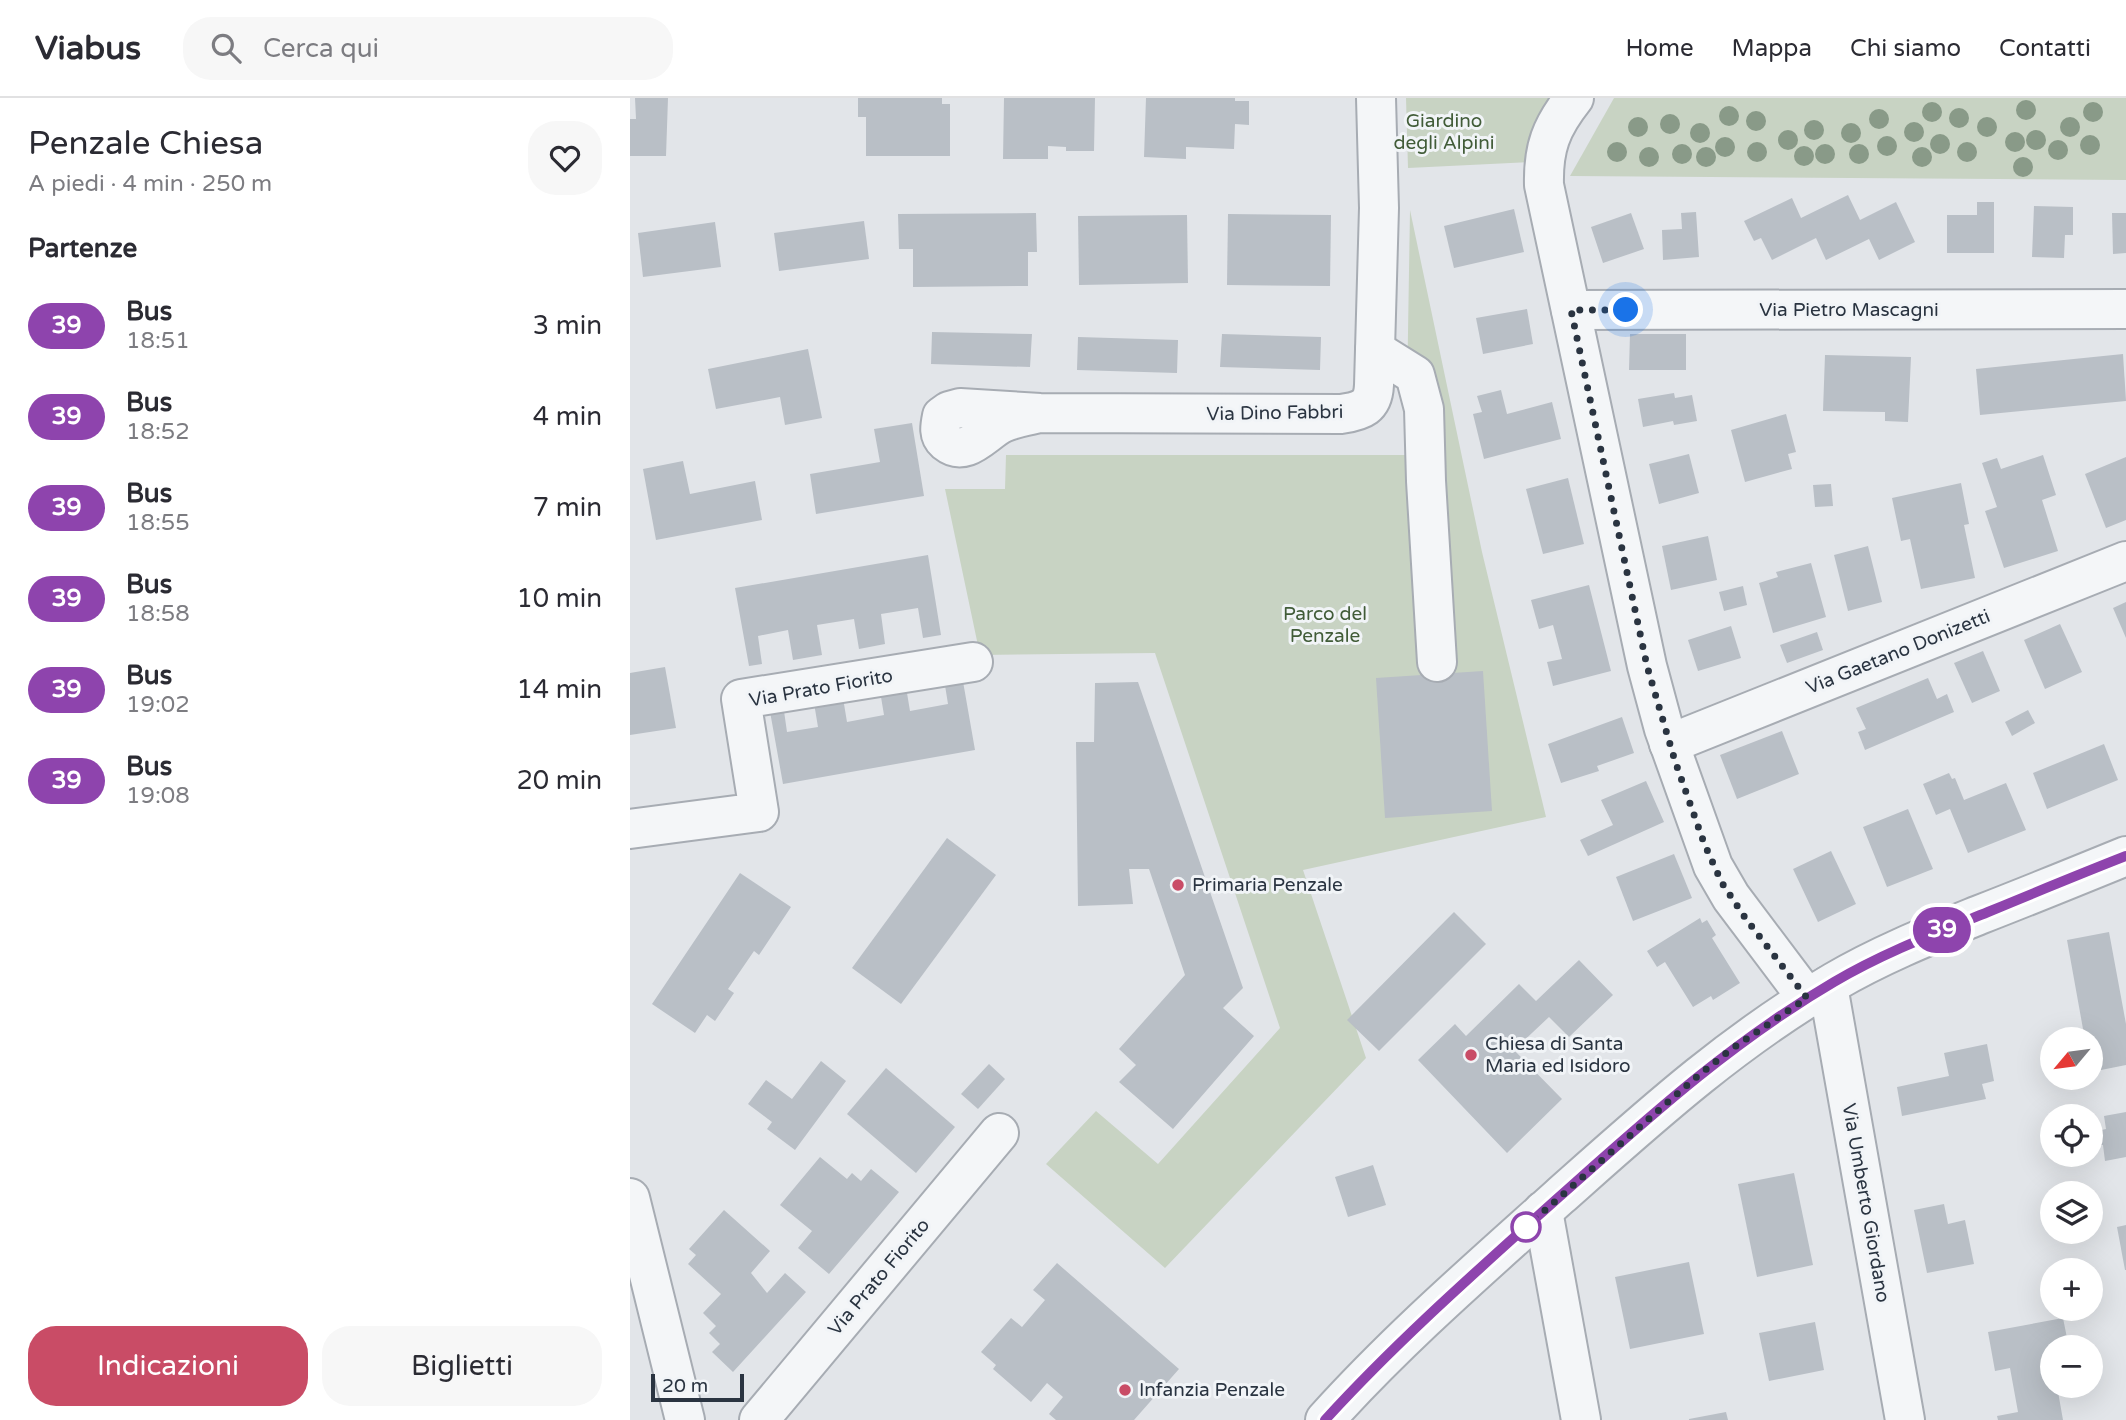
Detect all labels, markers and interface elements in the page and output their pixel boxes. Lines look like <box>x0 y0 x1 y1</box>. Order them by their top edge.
search box <box>183 17 673 80</box>
text: Viabus <box>35 29 141 68</box>
icon: search <box>207 29 245 67</box>
text: Cerca qui <box>263 33 379 64</box>
text: Home <box>1626 34 1694 63</box>
text: Mappa <box>1732 34 1812 63</box>
text: Chi siamo <box>1850 34 1961 63</box>
text: Contatti <box>1999 34 2091 63</box>
park label: Giardino degli Alpini <box>1394 110 1494 154</box>
button: heart <box>528 121 602 195</box>
text: Penzale Chiesa <box>28 124 263 163</box>
text: A piedi · 4 min · 250 m <box>28 170 272 198</box>
text: Partenze <box>28 233 137 264</box>
your location <box>1608 292 1643 327</box>
text: Bus <box>126 296 172 327</box>
street label: Via Pietro Mascagni <box>1759 299 1939 321</box>
text: 3 min <box>533 310 602 341</box>
text: 39 <box>51 311 82 340</box>
text: 18:51 <box>126 327 190 355</box>
text: Bus <box>126 387 172 418</box>
text: 4 min <box>533 401 602 432</box>
street label: Via Dino Fabbri <box>1206 401 1344 425</box>
text: 39 <box>51 402 82 431</box>
text: 18:52 <box>126 418 190 446</box>
text: Bus <box>126 478 172 509</box>
text: 7 min <box>533 492 602 523</box>
text: 39 <box>51 493 82 522</box>
text: 18:55 <box>126 509 190 537</box>
text: Bus <box>126 569 172 600</box>
text: 10 min <box>516 583 602 614</box>
text: 39 <box>51 584 82 613</box>
text: 18:58 <box>126 600 190 628</box>
park label: Parco del Penzale <box>1283 603 1367 647</box>
street label: Via Gaetano Donizetti <box>1803 605 1993 699</box>
text: Bus <box>126 660 172 691</box>
street label: Via Prato Fiorito <box>747 665 895 711</box>
text: 14 min <box>516 674 602 705</box>
text: 39 <box>51 675 82 704</box>
text: 19:02 <box>126 691 190 719</box>
text: Bus <box>126 751 172 782</box>
text: 20 min <box>516 765 602 796</box>
text: 39 <box>51 766 82 795</box>
text: 19:08 <box>126 782 190 810</box>
place label: Primaria Penzale <box>1192 874 1343 896</box>
marker: Primaria Penzale <box>1170 877 1186 893</box>
line badge: 39 <box>1910 907 1974 953</box>
text: 39 <box>1927 915 1957 944</box>
north arrow <box>2040 1027 2104 1090</box>
map controls <box>2040 1027 2103 1398</box>
place label: Chiesa di Santa Maria ed Isidoro <box>1485 1033 1630 1077</box>
marker: Chiesa di Santa Maria ed Isidoro <box>1463 1047 1479 1063</box>
street label: Via Umberto Giordano <box>1838 1102 1894 1304</box>
button: locate <box>2040 1104 2103 1167</box>
button: layers <box>2040 1181 2103 1244</box>
unlabelled marker <box>1511 1212 1541 1242</box>
street label: Via Prato Fiorito <box>824 1214 934 1340</box>
button: + <box>2040 1258 2103 1321</box>
button: Indicazioni <box>28 1326 308 1406</box>
button: Biglietti <box>322 1326 602 1406</box>
button: − <box>2040 1335 2103 1398</box>
scale bar <box>651 1371 744 1403</box>
text: 20 m <box>662 1375 708 1397</box>
place label: Infanzia Penzale <box>1139 1379 1285 1401</box>
marker: Infanzia Penzale <box>1117 1382 1133 1398</box>

